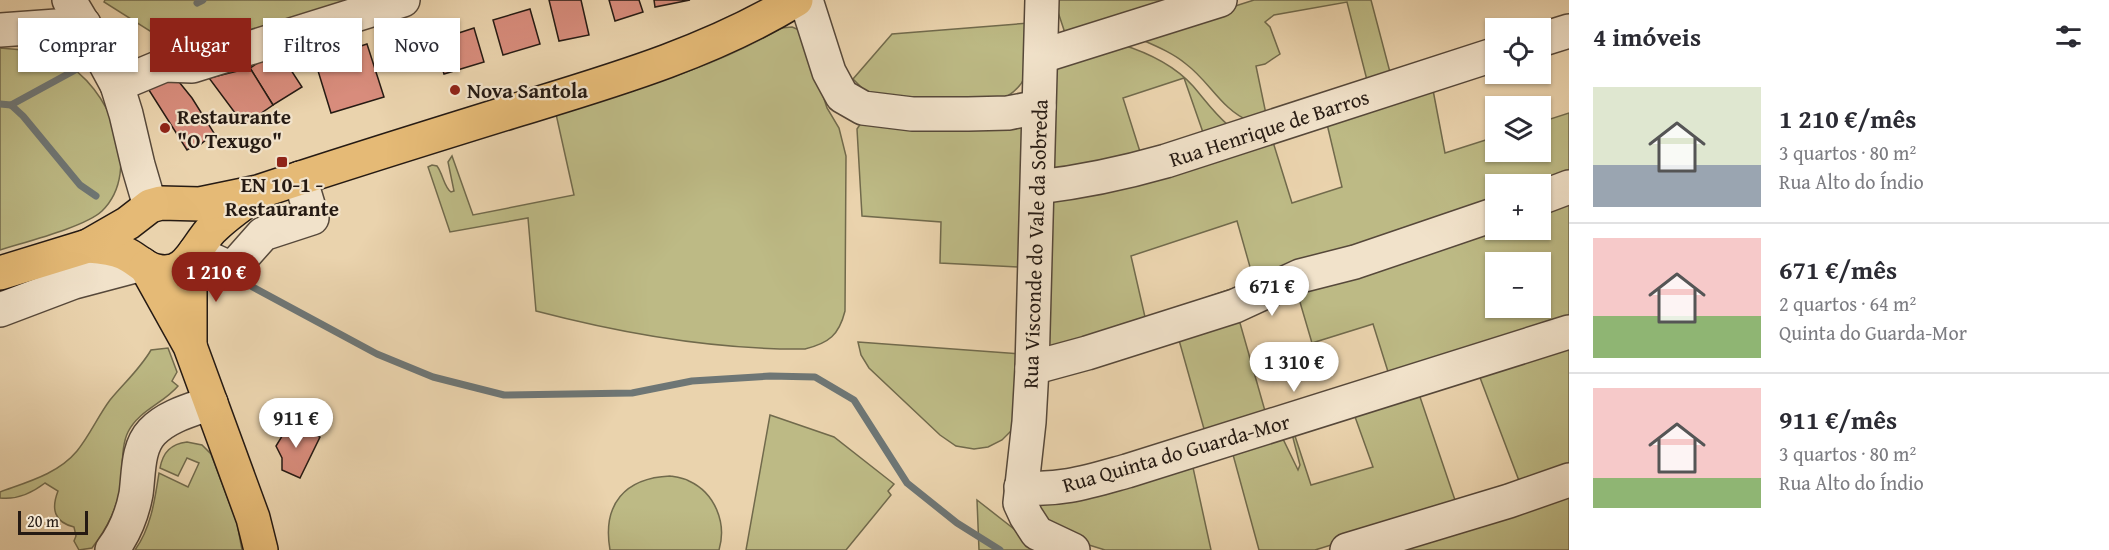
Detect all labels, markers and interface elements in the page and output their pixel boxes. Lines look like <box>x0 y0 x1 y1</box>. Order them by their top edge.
text: 4 imóveis <box>1593 17 1701 56</box>
chip: Comprar <box>18 18 138 72</box>
chip: Alugar <box>150 18 251 72</box>
chip: Filtros <box>263 18 362 72</box>
chip: Novo <box>374 18 460 72</box>
map controls <box>1485 18 1551 318</box>
button: locate <box>1485 18 1551 84</box>
icon: filters <box>2052 20 2085 53</box>
place label: Nova Santola <box>467 75 588 106</box>
street label: Rua Henrique de Barros <box>1165 81 1373 175</box>
marker: Nova Santola <box>448 83 462 97</box>
button: layers <box>1485 96 1551 162</box>
street label: Rua Visconde do Vale da Sobreda <box>1014 99 1056 389</box>
text: 1 210 €/mês <box>1779 99 1916 138</box>
place label: Restaurante "O Texugo" <box>177 101 291 156</box>
icon: home <box>1641 111 1713 183</box>
marker: Restaurante "O Texugo" <box>158 121 172 135</box>
text: 3 quartos · 80 m² <box>1779 138 1916 167</box>
marker: EN 10-1 - Restaurante <box>275 155 289 169</box>
text: Rua Alto do Índio <box>1779 167 1924 196</box>
place label: EN 10-1 - Restaurante <box>225 169 339 224</box>
button: + <box>1485 174 1551 240</box>
text: 671 €/mês <box>1779 250 1897 289</box>
pin: 1 210 € <box>161 252 271 303</box>
button: − <box>1485 252 1551 318</box>
text: 1 210 € <box>186 257 246 286</box>
icon: home <box>1641 262 1713 334</box>
pin: 671 € <box>1230 266 1314 317</box>
text: 671 € <box>1249 271 1295 300</box>
text: 2 quartos · 64 m² <box>1779 289 1916 318</box>
text: Quinta do Guarda-Mor <box>1779 318 1967 347</box>
pin: 1 310 € <box>1239 342 1349 393</box>
text: 1 310 € <box>1264 347 1324 376</box>
pin: 911 € <box>254 398 338 449</box>
text: 911 €/mês <box>1779 400 1897 439</box>
text: 911 € <box>273 403 319 432</box>
street label: Rua Quinta do Guarda-Mor <box>1059 406 1294 500</box>
icon: home <box>1641 412 1713 484</box>
text: 3 quartos · 80 m² <box>1779 439 1916 468</box>
text: Rua Alto do Índio <box>1779 468 1924 497</box>
scale bar <box>18 508 88 536</box>
text: 20 m <box>27 509 59 533</box>

